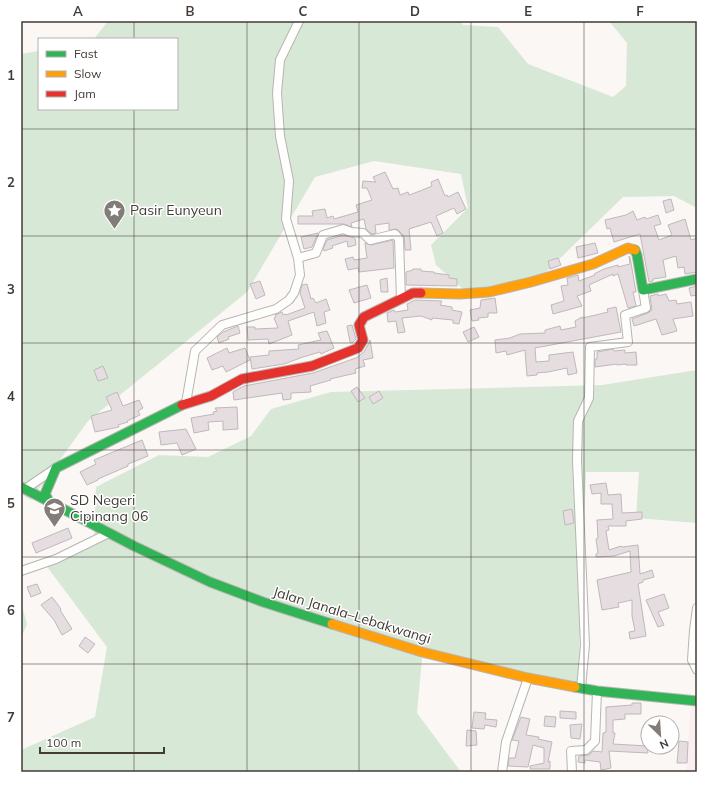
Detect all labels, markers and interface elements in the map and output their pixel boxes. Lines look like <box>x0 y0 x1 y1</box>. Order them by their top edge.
text: A <box>73 3 83 19</box>
text: B <box>186 3 195 19</box>
text: C <box>299 3 308 19</box>
text: D <box>410 3 420 19</box>
text: E <box>524 3 532 19</box>
text: F <box>636 3 644 19</box>
legend <box>38 38 178 110</box>
text: Fast <box>74 46 98 61</box>
text: Slow <box>74 66 102 81</box>
text: 1 <box>7 67 15 83</box>
text: Jam <box>74 86 96 101</box>
text: 2 <box>7 174 15 190</box>
place icon: Pasir Eunyeun <box>101 197 127 230</box>
place label: Pasir Eunyeun <box>130 201 222 219</box>
text: 3 <box>7 281 15 297</box>
text: 4 <box>7 388 15 404</box>
place label: SD Negeri Cipinang 06 <box>70 491 148 525</box>
text: 5 <box>7 495 15 511</box>
school or university icon: SD Negeri Cipinang 06 <box>41 495 67 528</box>
street label: Jalan Janala–Lebakwangi <box>271 582 433 648</box>
text: 6 <box>7 602 15 618</box>
text: 7 <box>7 709 15 725</box>
north arrow <box>640 715 680 755</box>
scale bar <box>40 729 164 755</box>
text: 100 m <box>46 735 81 750</box>
text: N <box>658 736 671 752</box>

